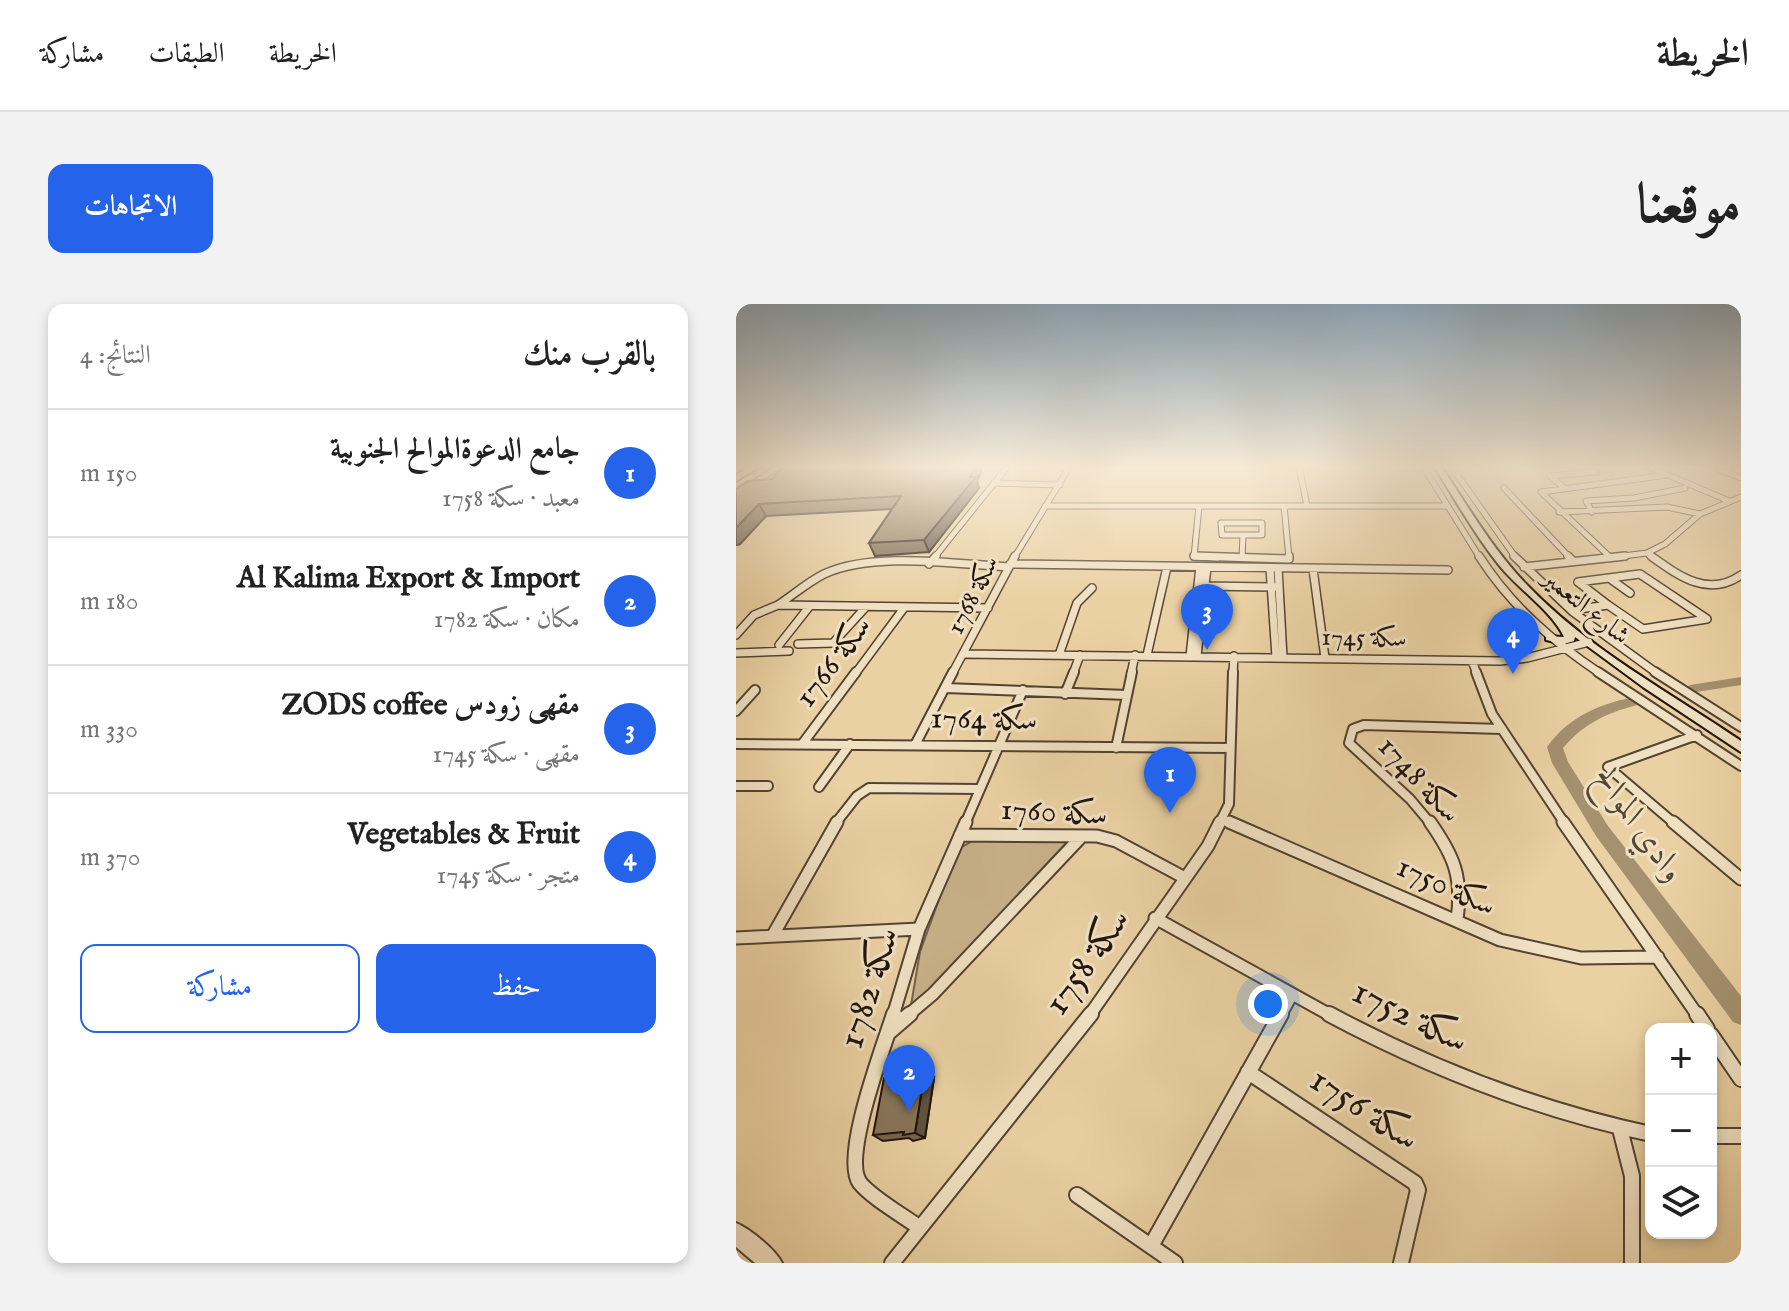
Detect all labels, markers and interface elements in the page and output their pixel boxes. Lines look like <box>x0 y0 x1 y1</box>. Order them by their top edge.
text: الخريطة <box>1657 31 1749 79</box>
text: مشاركة <box>40 37 104 72</box>
text: الطبقات <box>148 37 225 72</box>
text: الخريطة <box>269 37 337 72</box>
button: الاتجاهات <box>48 164 213 253</box>
text: موقعنا <box>1636 171 1741 242</box>
text: بالقرب منك <box>523 333 656 376</box>
text: النتائج: 4 <box>80 339 151 372</box>
text: جامع الدعوةالموالح الجنوبية <box>330 431 580 469</box>
text: 150 m <box>80 457 138 490</box>
text: 1 <box>625 457 635 490</box>
text: معبد · سكة 1758 <box>442 482 580 515</box>
street label: سكة 1768 <box>939 550 1007 640</box>
text: Al Kalima Export & Import <box>237 560 580 598</box>
street label: شارع التعمير <box>1531 560 1636 655</box>
pin: 3 <box>1181 584 1233 650</box>
text: 180 m <box>80 585 138 618</box>
text: 2 <box>624 585 636 618</box>
text: مكان · سكة 1782 <box>434 603 580 636</box>
street label: سكة 1766 <box>786 608 882 716</box>
pin: 4 <box>1487 608 1539 674</box>
street label: سكة 1745 <box>1321 621 1407 655</box>
text: مقهى زودس ZODS coffee <box>281 687 580 725</box>
street label: سكة 1764 <box>930 699 1038 741</box>
text: 330 m <box>80 713 138 746</box>
text: 3 <box>625 713 635 746</box>
street label: سكة 1748 <box>1368 727 1470 833</box>
text: مقهى · سكة 1745 <box>433 738 580 771</box>
pin: 1 <box>1144 747 1196 813</box>
water label: وادي الموالح <box>1579 759 1694 895</box>
street label: سكة 1760 <box>1000 790 1108 836</box>
text: Vegetables & Fruit <box>347 816 580 854</box>
text: 370 m <box>80 841 140 874</box>
text: 4 <box>624 841 636 874</box>
street label: سكة 1750 <box>1390 847 1502 927</box>
text: متجر · سكة 1745 <box>437 859 580 892</box>
street label: سكة 1758 <box>1034 899 1142 1025</box>
street label: سكة 1782 <box>828 921 912 1055</box>
button: مشاركة <box>80 944 360 1033</box>
button: حفظ <box>376 944 656 1033</box>
street label: سكة 1752 <box>1344 968 1476 1066</box>
your location <box>1248 984 1288 1024</box>
map controls <box>1645 1023 1717 1239</box>
button: + <box>1645 1023 1717 1095</box>
pin: 2 <box>883 1045 935 1111</box>
street label: سكة 1756 <box>1300 1057 1428 1163</box>
button: − <box>1645 1095 1717 1167</box>
button: layers <box>1645 1167 1717 1239</box>

